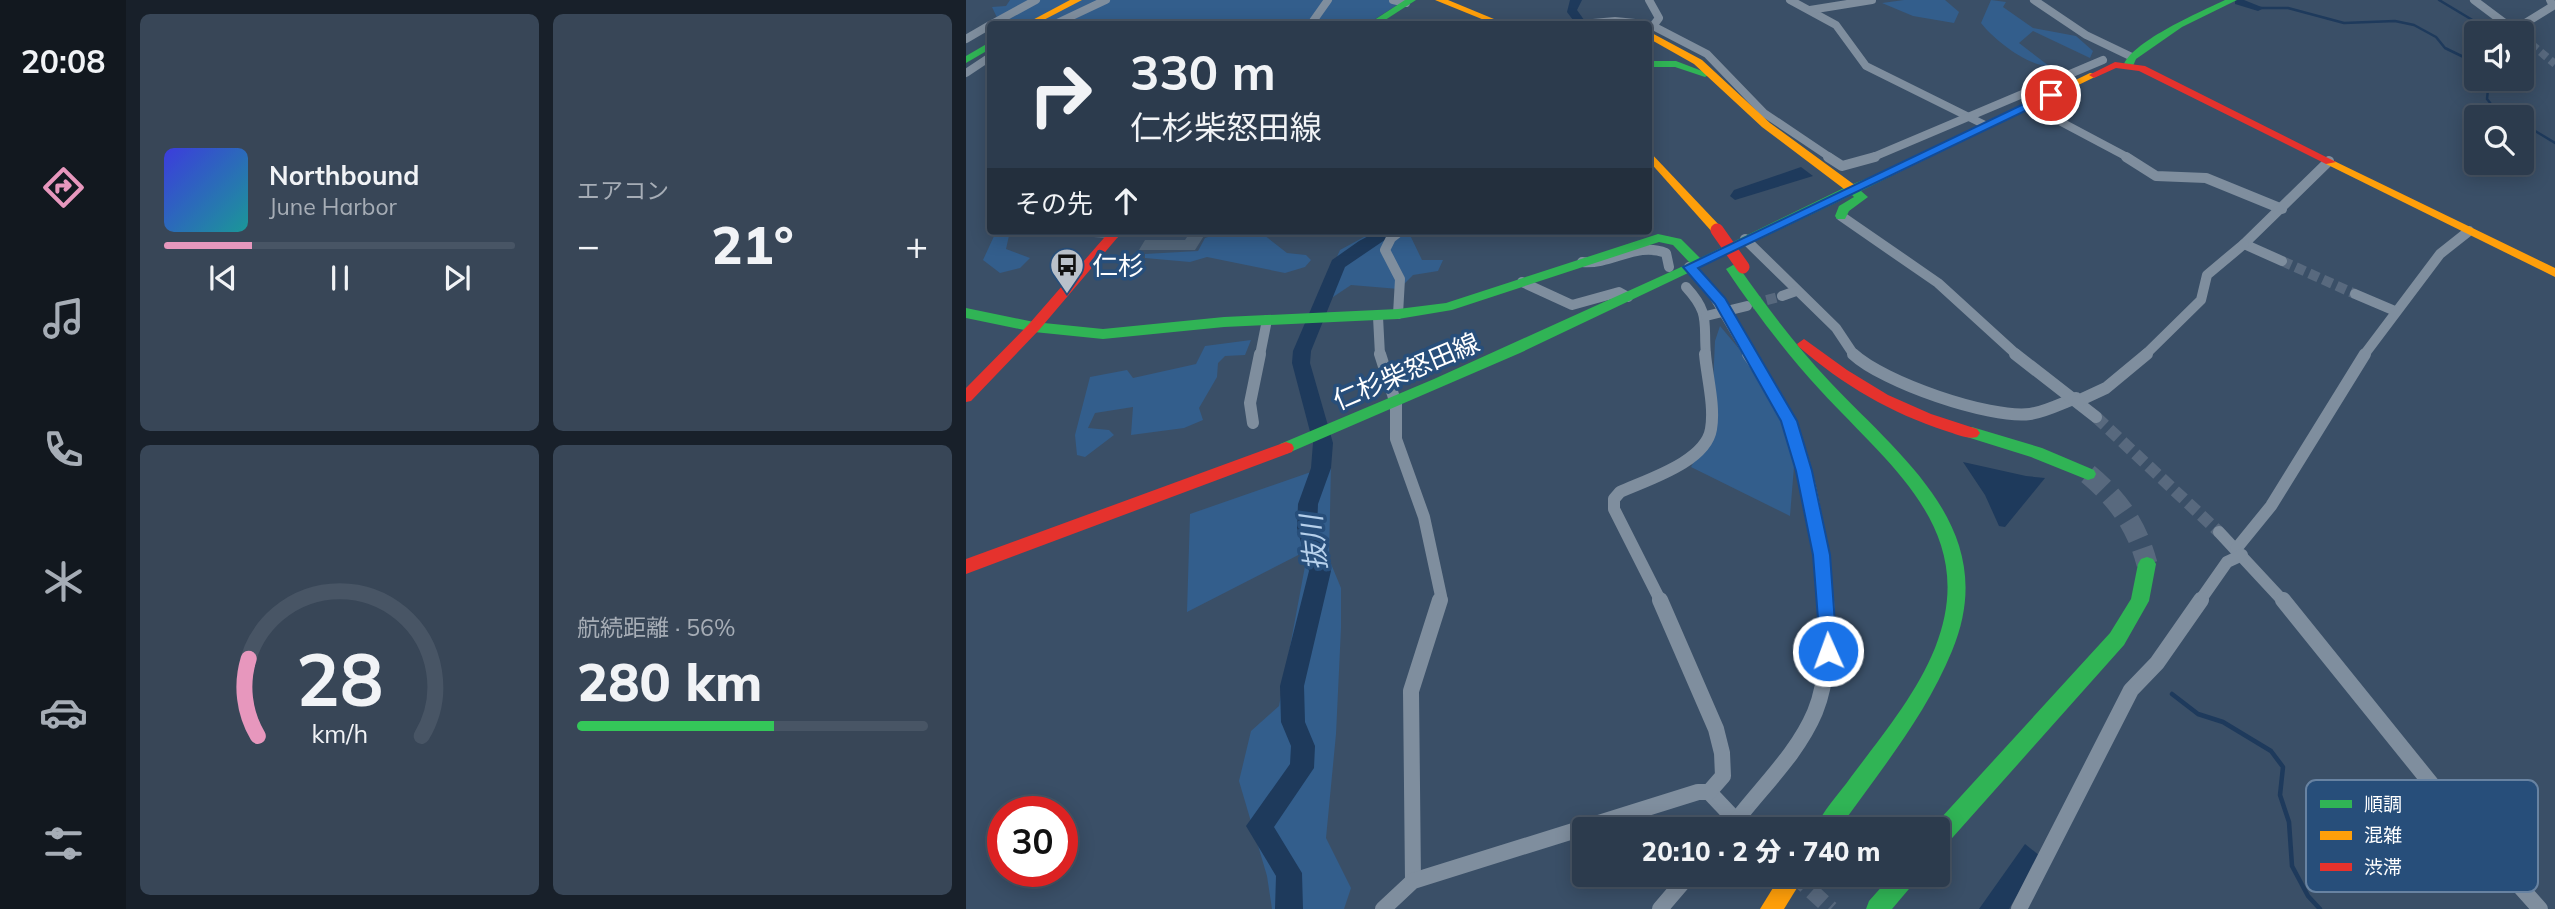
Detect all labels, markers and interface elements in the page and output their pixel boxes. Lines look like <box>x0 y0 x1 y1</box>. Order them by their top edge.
map controls <box>2464 21 2534 175</box>
button: sound <box>2464 21 2534 91</box>
text: 20:08 <box>21 41 105 81</box>
text: 330 m <box>1130 41 1276 102</box>
icon: right <box>1015 49 1106 140</box>
pin <box>2021 65 2081 125</box>
icon: arrive <box>2032 76 2070 114</box>
button: search <box>2464 105 2534 175</box>
text: 仁杉柴怒田線 <box>1130 107 1322 147</box>
text: Northbound <box>269 159 419 192</box>
icon: directions <box>39 163 88 212</box>
text: エアコン <box>577 176 669 205</box>
icon: ahead <box>1107 182 1145 220</box>
text: その先 <box>1015 187 1093 220</box>
text: June Harbor <box>269 192 397 221</box>
text: 21° <box>711 212 794 277</box>
text: − <box>577 221 600 269</box>
text: + <box>905 221 928 269</box>
bus stop icon: 仁杉 <box>1048 246 1086 295</box>
place label: 仁杉 <box>1092 249 1144 282</box>
icon: previous <box>204 259 242 297</box>
icon: pause <box>321 259 359 297</box>
icon: next <box>438 259 476 297</box>
icon: music <box>39 294 88 343</box>
street label: 仁杉柴怒田線 <box>1328 325 1484 417</box>
icon: phone <box>39 425 88 474</box>
water label: 抜川 <box>1292 510 1333 573</box>
icon: climate <box>39 557 88 606</box>
text: 航続距離 · 56% <box>577 613 735 642</box>
position arrow <box>1791 614 1865 688</box>
text: 28 <box>296 633 383 724</box>
text: 280 km <box>577 649 762 714</box>
icon: car <box>39 688 88 737</box>
text: km/h <box>311 718 368 749</box>
legend <box>2306 780 2538 892</box>
text: 順調 <box>2364 792 2402 816</box>
speed limit sign: 30 <box>987 796 1078 887</box>
icon: filters <box>39 819 88 868</box>
text: 混雑 <box>2364 823 2402 847</box>
text: 20:10 · 2 分 · 740 m <box>1642 835 1880 868</box>
text: 渋滞 <box>2364 855 2402 879</box>

